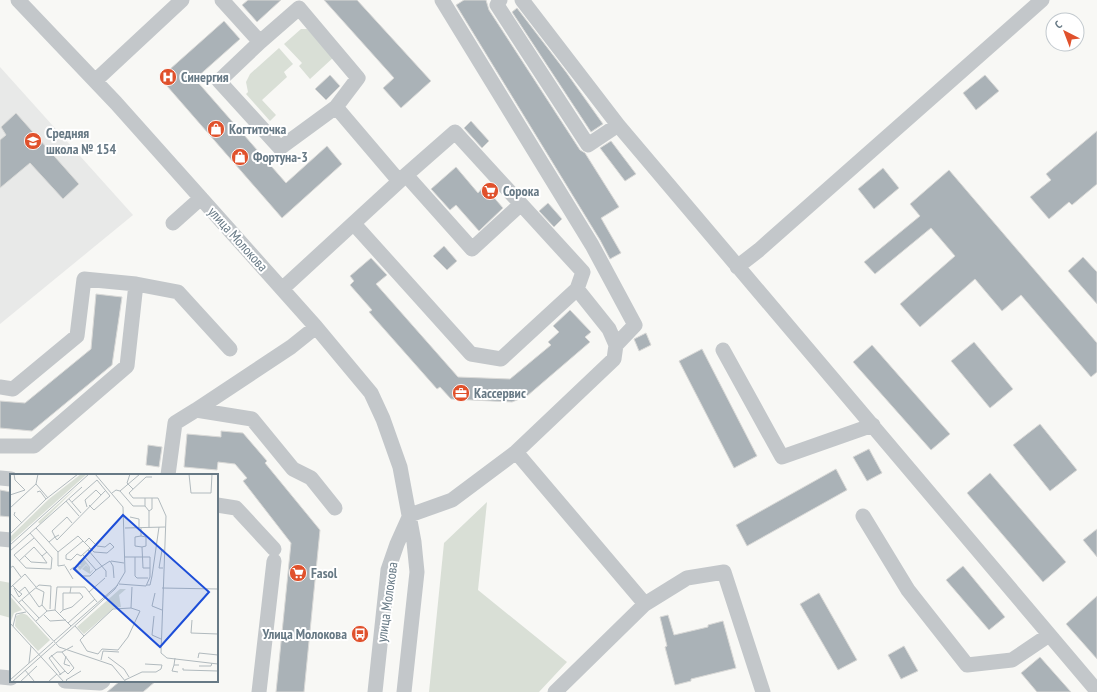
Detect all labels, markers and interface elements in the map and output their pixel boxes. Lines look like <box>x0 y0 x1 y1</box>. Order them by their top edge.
north arrow <box>1045 12 1085 52</box>
text: С <box>1052 18 1065 31</box>
hospital icon: Синергия <box>158 67 178 87</box>
place label: Синергия <box>181 68 229 86</box>
shop icon: Когтиточка <box>206 119 226 139</box>
place label: Когтиточка <box>229 120 287 138</box>
place label: Средняя школа № 154 <box>46 124 117 158</box>
school or university icon: Средняя школа № 154 <box>23 131 43 151</box>
shop icon: Фортуна-3 <box>230 147 250 167</box>
place label: Фортуна-3 <box>253 148 308 166</box>
supermarket icon: Сорока <box>480 181 500 201</box>
place label: Сорока <box>503 182 539 200</box>
street label: улица Молокова <box>204 203 272 275</box>
office icon: Кассервис <box>451 383 471 403</box>
place label: Кассервис <box>474 384 526 402</box>
inset map <box>10 474 218 682</box>
street label: улица Молокова <box>372 561 402 643</box>
supermarket icon: Fasol <box>288 563 308 583</box>
place label: Fasol <box>311 564 338 582</box>
bus stop icon: Улица Молокова <box>350 624 370 644</box>
place label: Улица Молокова <box>262 625 347 643</box>

